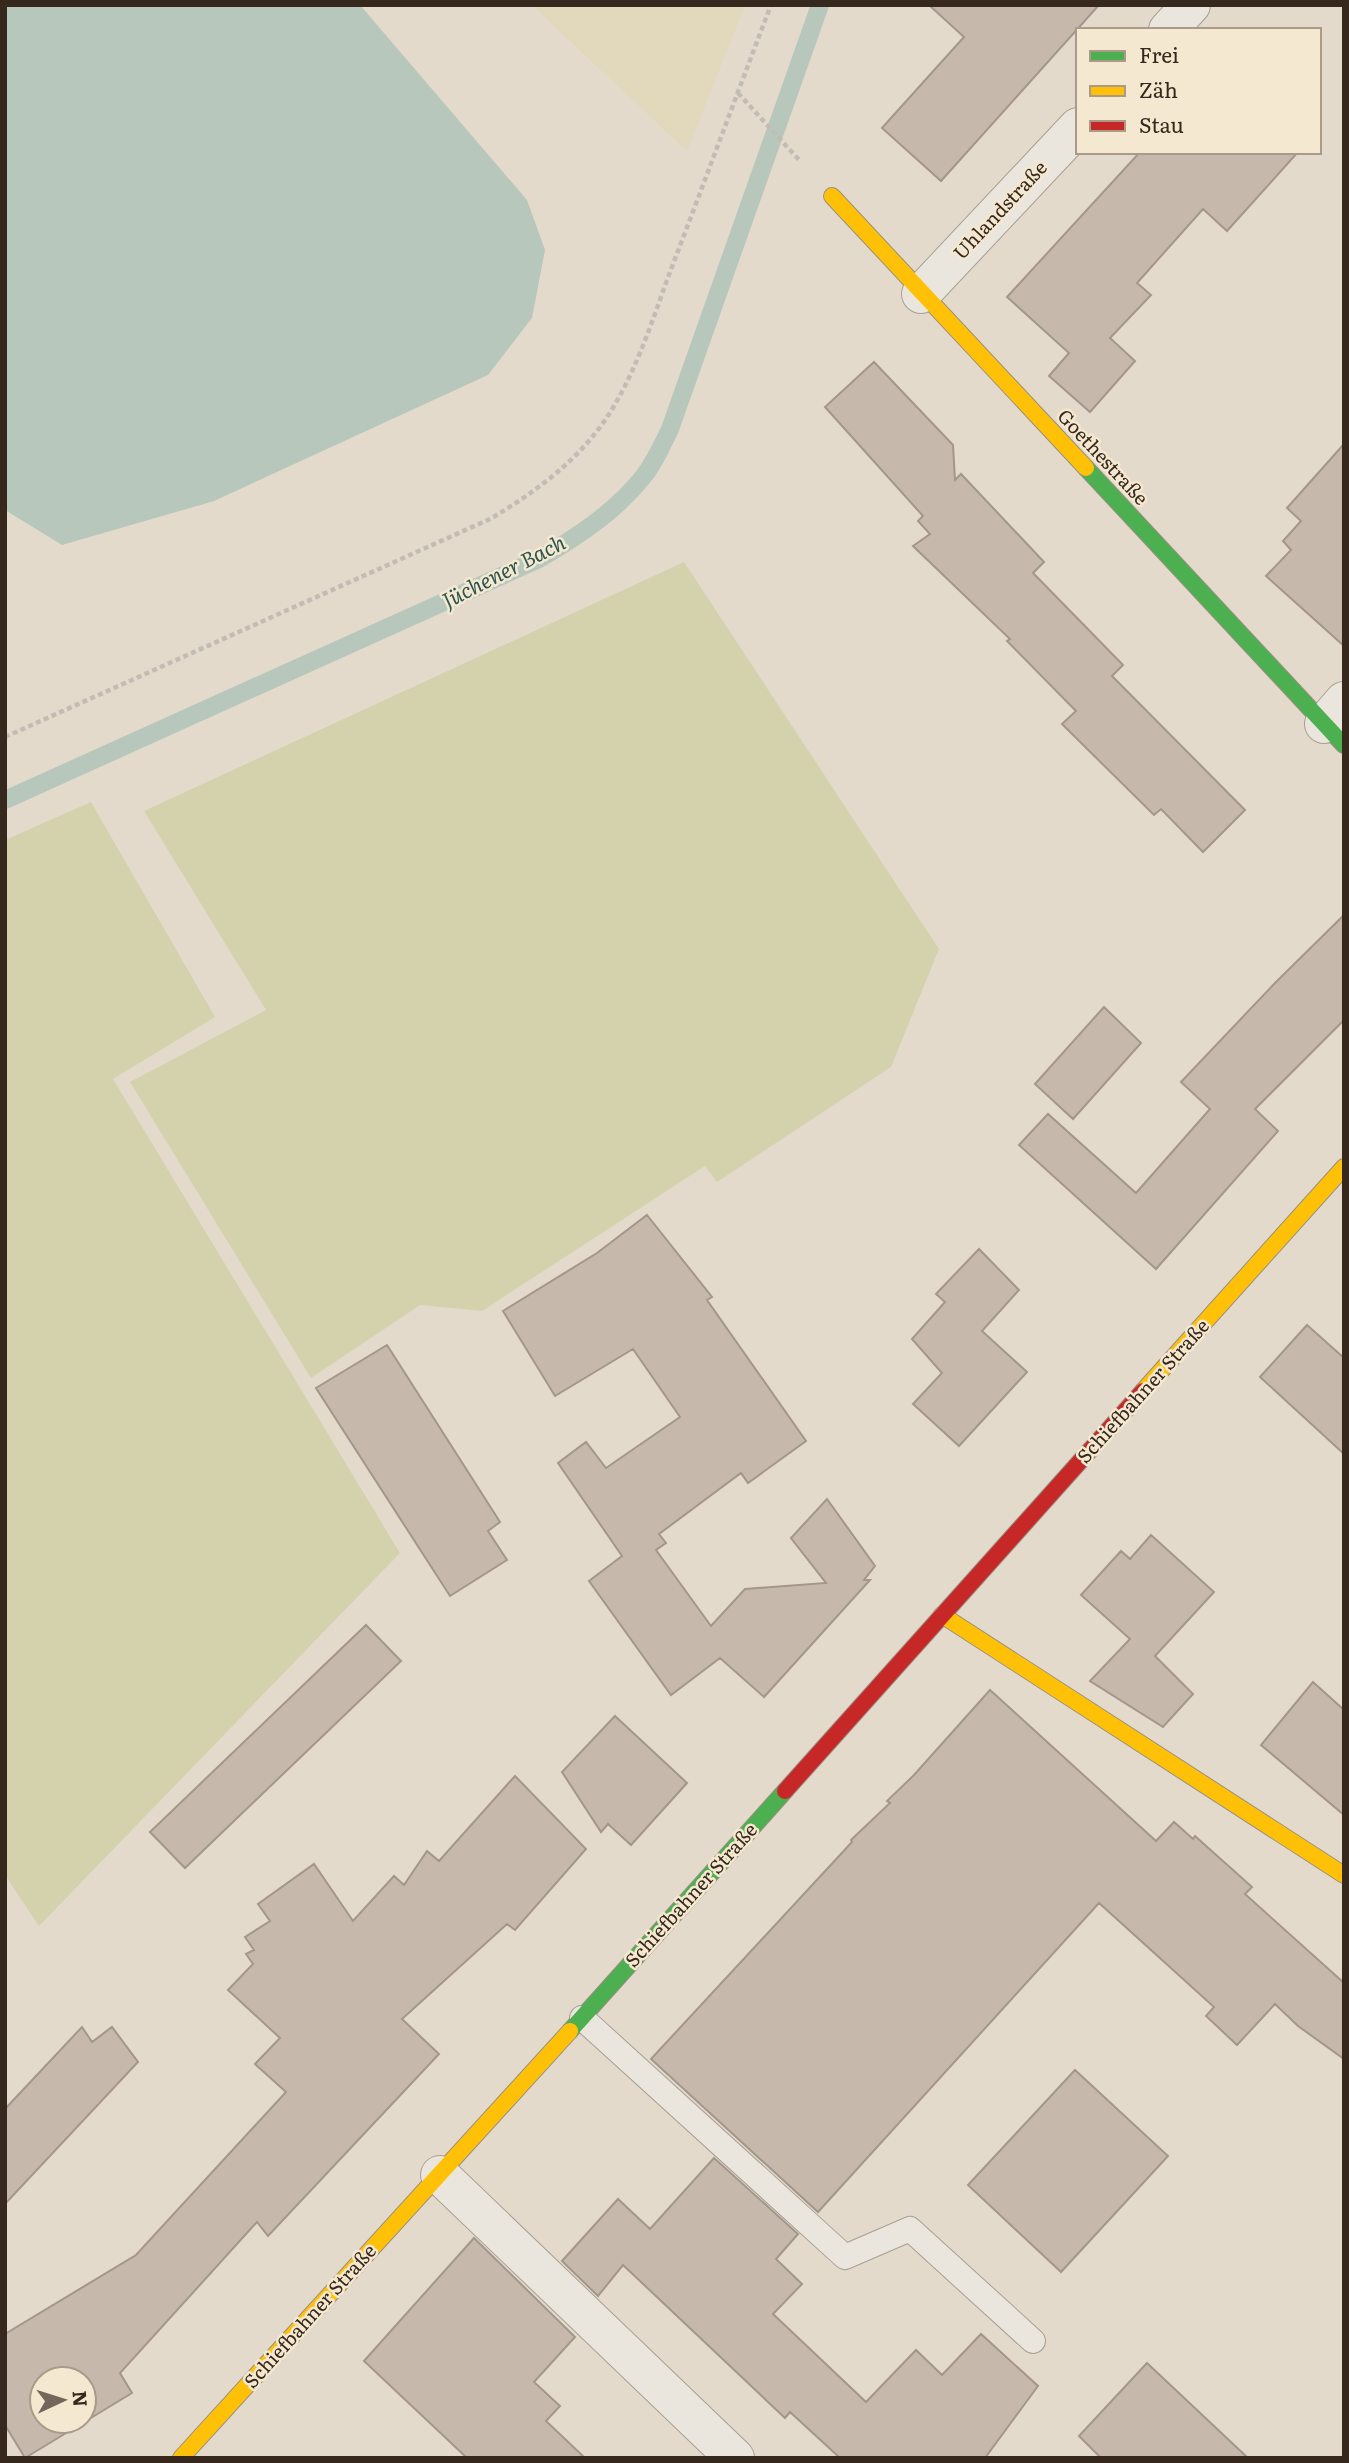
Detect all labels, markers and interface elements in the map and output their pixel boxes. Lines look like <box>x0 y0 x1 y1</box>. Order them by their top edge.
legend <box>1076 28 1321 154</box>
text: Frei <box>1139 38 1179 69</box>
text: Zäh <box>1139 73 1178 104</box>
text: Stau <box>1139 108 1184 139</box>
street label: Uhlandstraße <box>946 154 1053 265</box>
street label: Goethestraße <box>1052 402 1156 511</box>
water label: Jüchener Bach <box>436 525 571 614</box>
street label: Schiefbahner Straße <box>1070 1312 1215 1469</box>
street label: Schiefbahner Straße <box>618 1816 763 1973</box>
street label: Schiefbahner Straße <box>237 2237 382 2394</box>
north arrow <box>28 2365 98 2435</box>
text: N <box>66 2390 95 2408</box>

